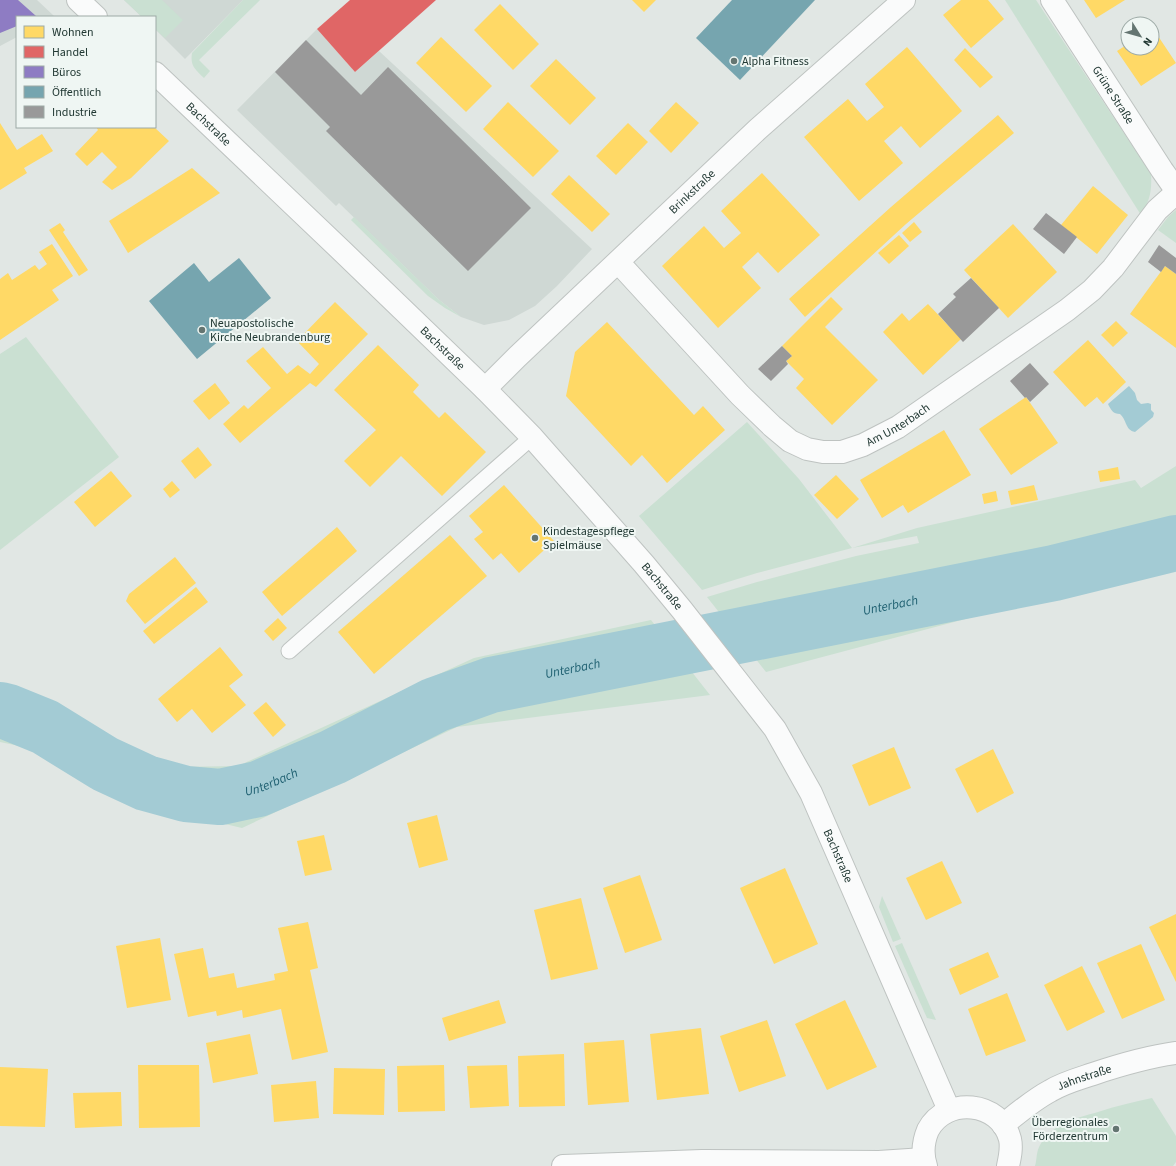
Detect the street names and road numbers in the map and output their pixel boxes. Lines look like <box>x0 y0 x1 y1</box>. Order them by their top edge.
street label: Grüne Straße <box>1088 63 1138 127</box>
street label: Bachstraße <box>182 98 235 150</box>
street label: Brinkstraße <box>665 165 719 218</box>
street label: Bachstraße <box>416 322 469 374</box>
street label: Am Unterbach <box>863 399 933 451</box>
street label: Bachstraße <box>638 559 687 613</box>
street label: Bachstraße <box>819 826 857 885</box>
street label: Jahnstraße <box>1054 1060 1114 1095</box>

